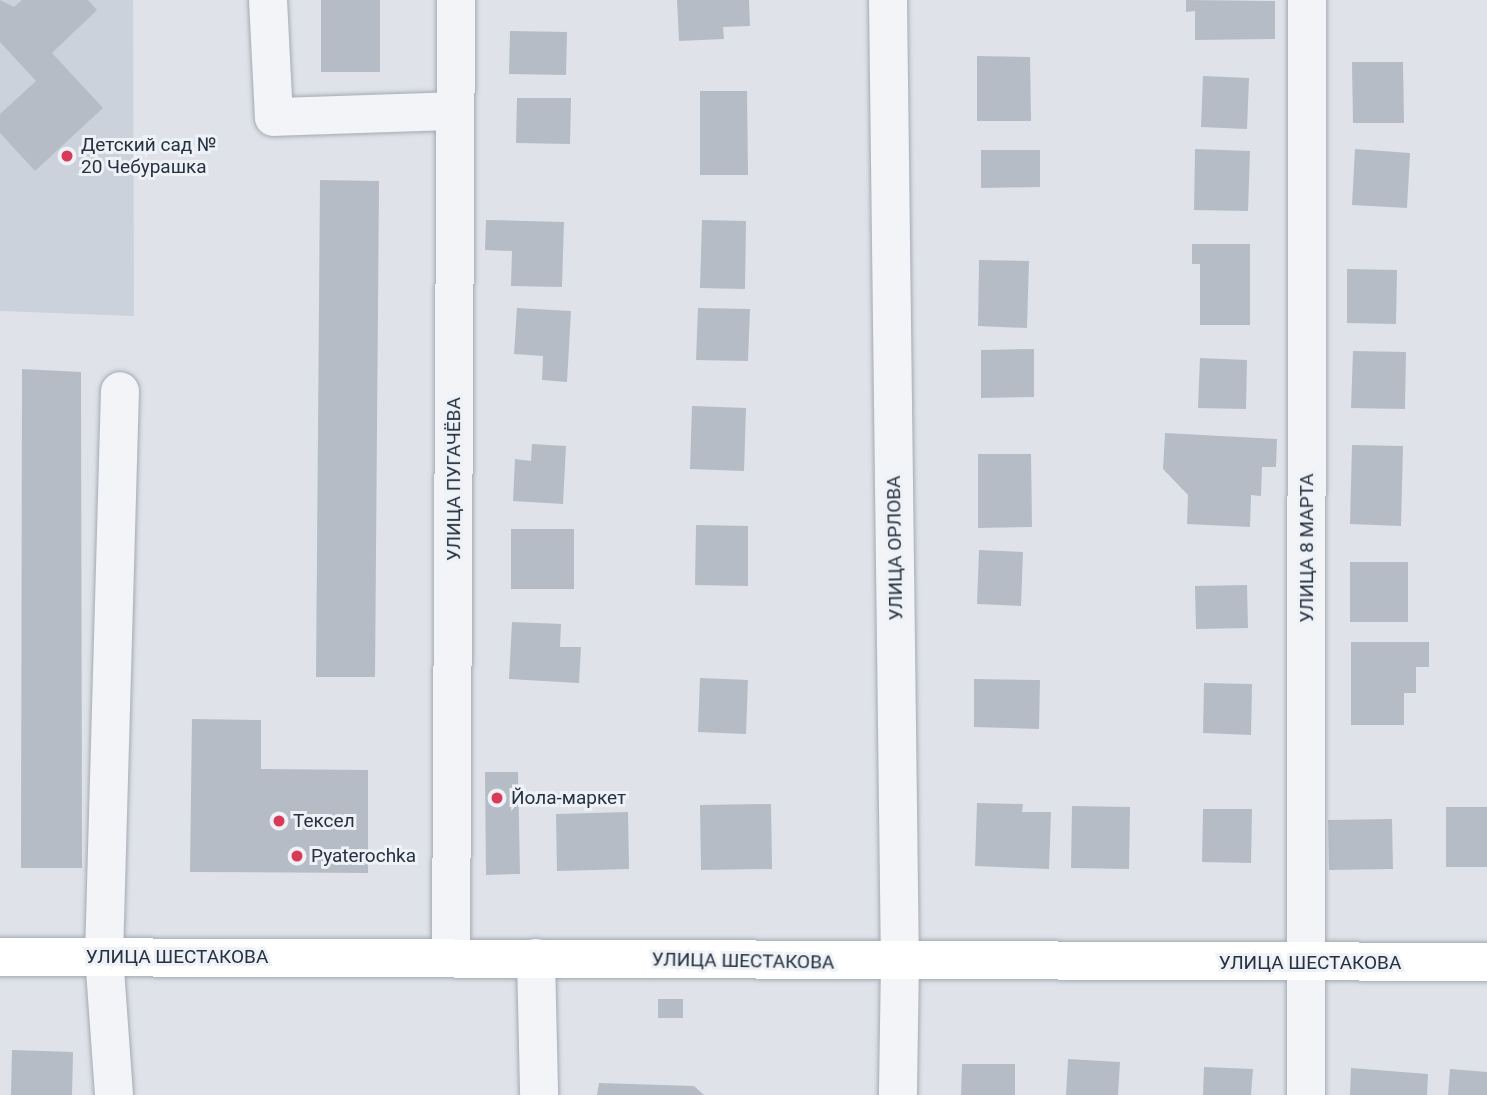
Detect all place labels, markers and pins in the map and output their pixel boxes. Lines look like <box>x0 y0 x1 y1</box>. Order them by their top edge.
place label: Детский сад № 20 Чебурашка <box>81 134 217 178</box>
marker: Детский сад № 20 Чебурашка <box>59 148 75 164</box>
place label: Йола-маркет <box>511 787 626 809</box>
marker: Йола-маркет <box>489 790 505 806</box>
place label: Тексел <box>293 810 355 832</box>
marker: Тексел <box>271 813 287 829</box>
place label: Pyaterochka <box>311 845 416 867</box>
marker: Pyaterochka <box>289 848 305 864</box>

